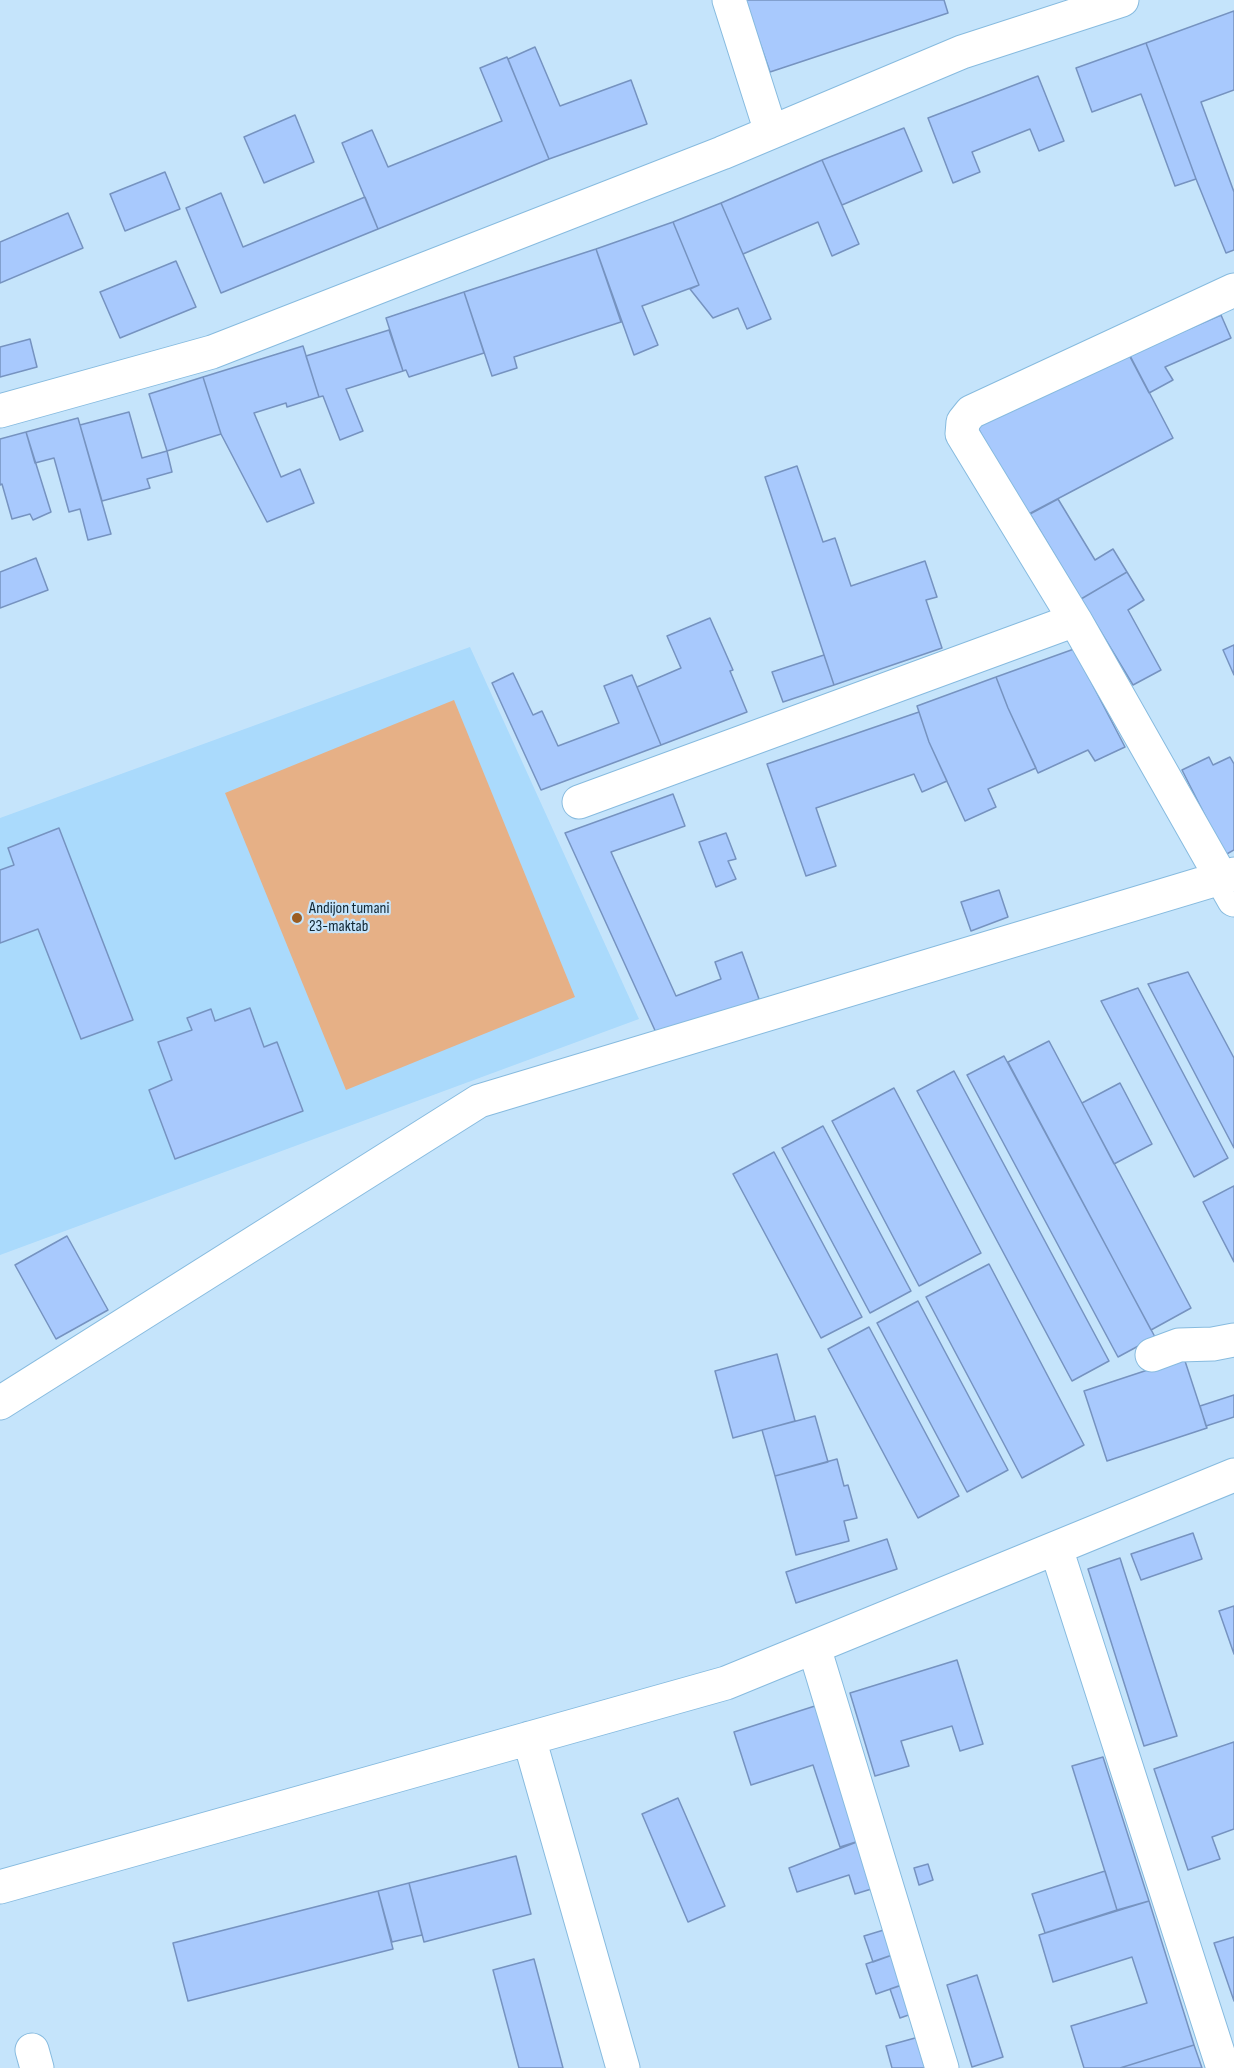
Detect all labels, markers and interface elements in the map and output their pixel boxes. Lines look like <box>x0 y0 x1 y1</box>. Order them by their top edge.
place label: Andijon tumani 23-maktab <box>309 899 389 937</box>
marker: Andijon tumani 23-maktab <box>290 911 304 925</box>

